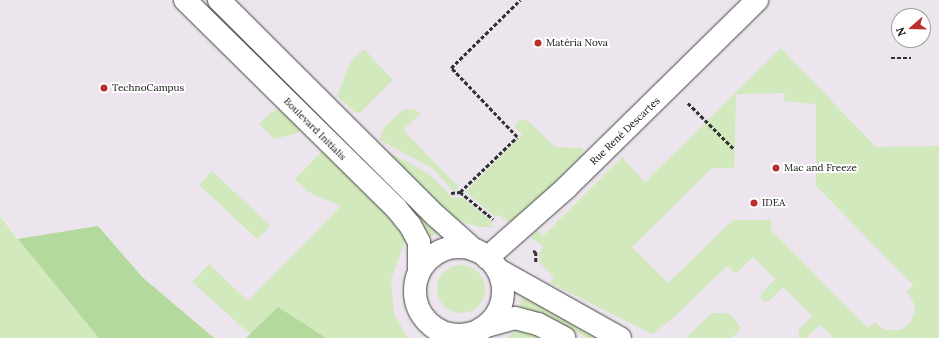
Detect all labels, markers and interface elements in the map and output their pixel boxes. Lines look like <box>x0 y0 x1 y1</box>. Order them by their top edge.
north arrow <box>891 8 931 48</box>
text: N <box>893 25 909 38</box>
place label: Matéria Nova <box>546 37 608 49</box>
marker: Matéria Nova <box>533 38 543 48</box>
place label: TechnoCampus <box>112 82 184 94</box>
marker: TechnoCampus <box>99 83 109 93</box>
street label: Boulevard Initialis <box>281 95 349 163</box>
street label: Rue René Descartes <box>588 95 662 167</box>
place label: Mac and Freeze <box>784 162 857 174</box>
marker: Mac and Freeze <box>771 163 781 173</box>
place label: IDEA <box>762 197 785 209</box>
marker: IDEA <box>749 198 759 208</box>

